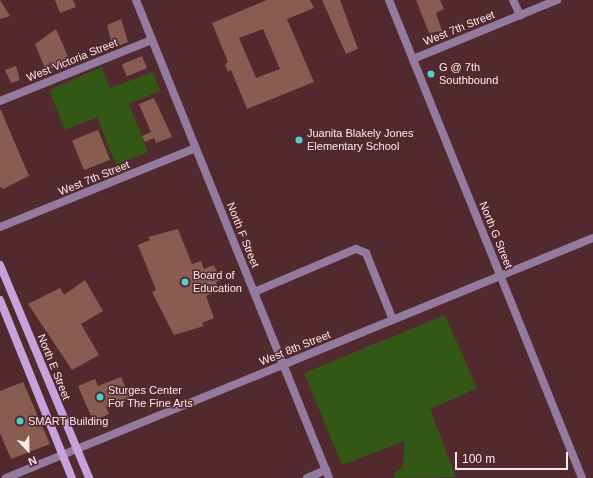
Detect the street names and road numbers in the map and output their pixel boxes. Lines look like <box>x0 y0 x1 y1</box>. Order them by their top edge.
street label: West 7th Street <box>421 8 497 48</box>
street label: West Victoria Street <box>25 36 119 84</box>
street label: West 7th Street <box>56 158 132 198</box>
street label: North G Street <box>477 200 515 270</box>
street label: North F Street <box>224 201 262 269</box>
street label: West 8th Street <box>257 328 333 368</box>
street label: North E Street <box>35 332 73 402</box>

